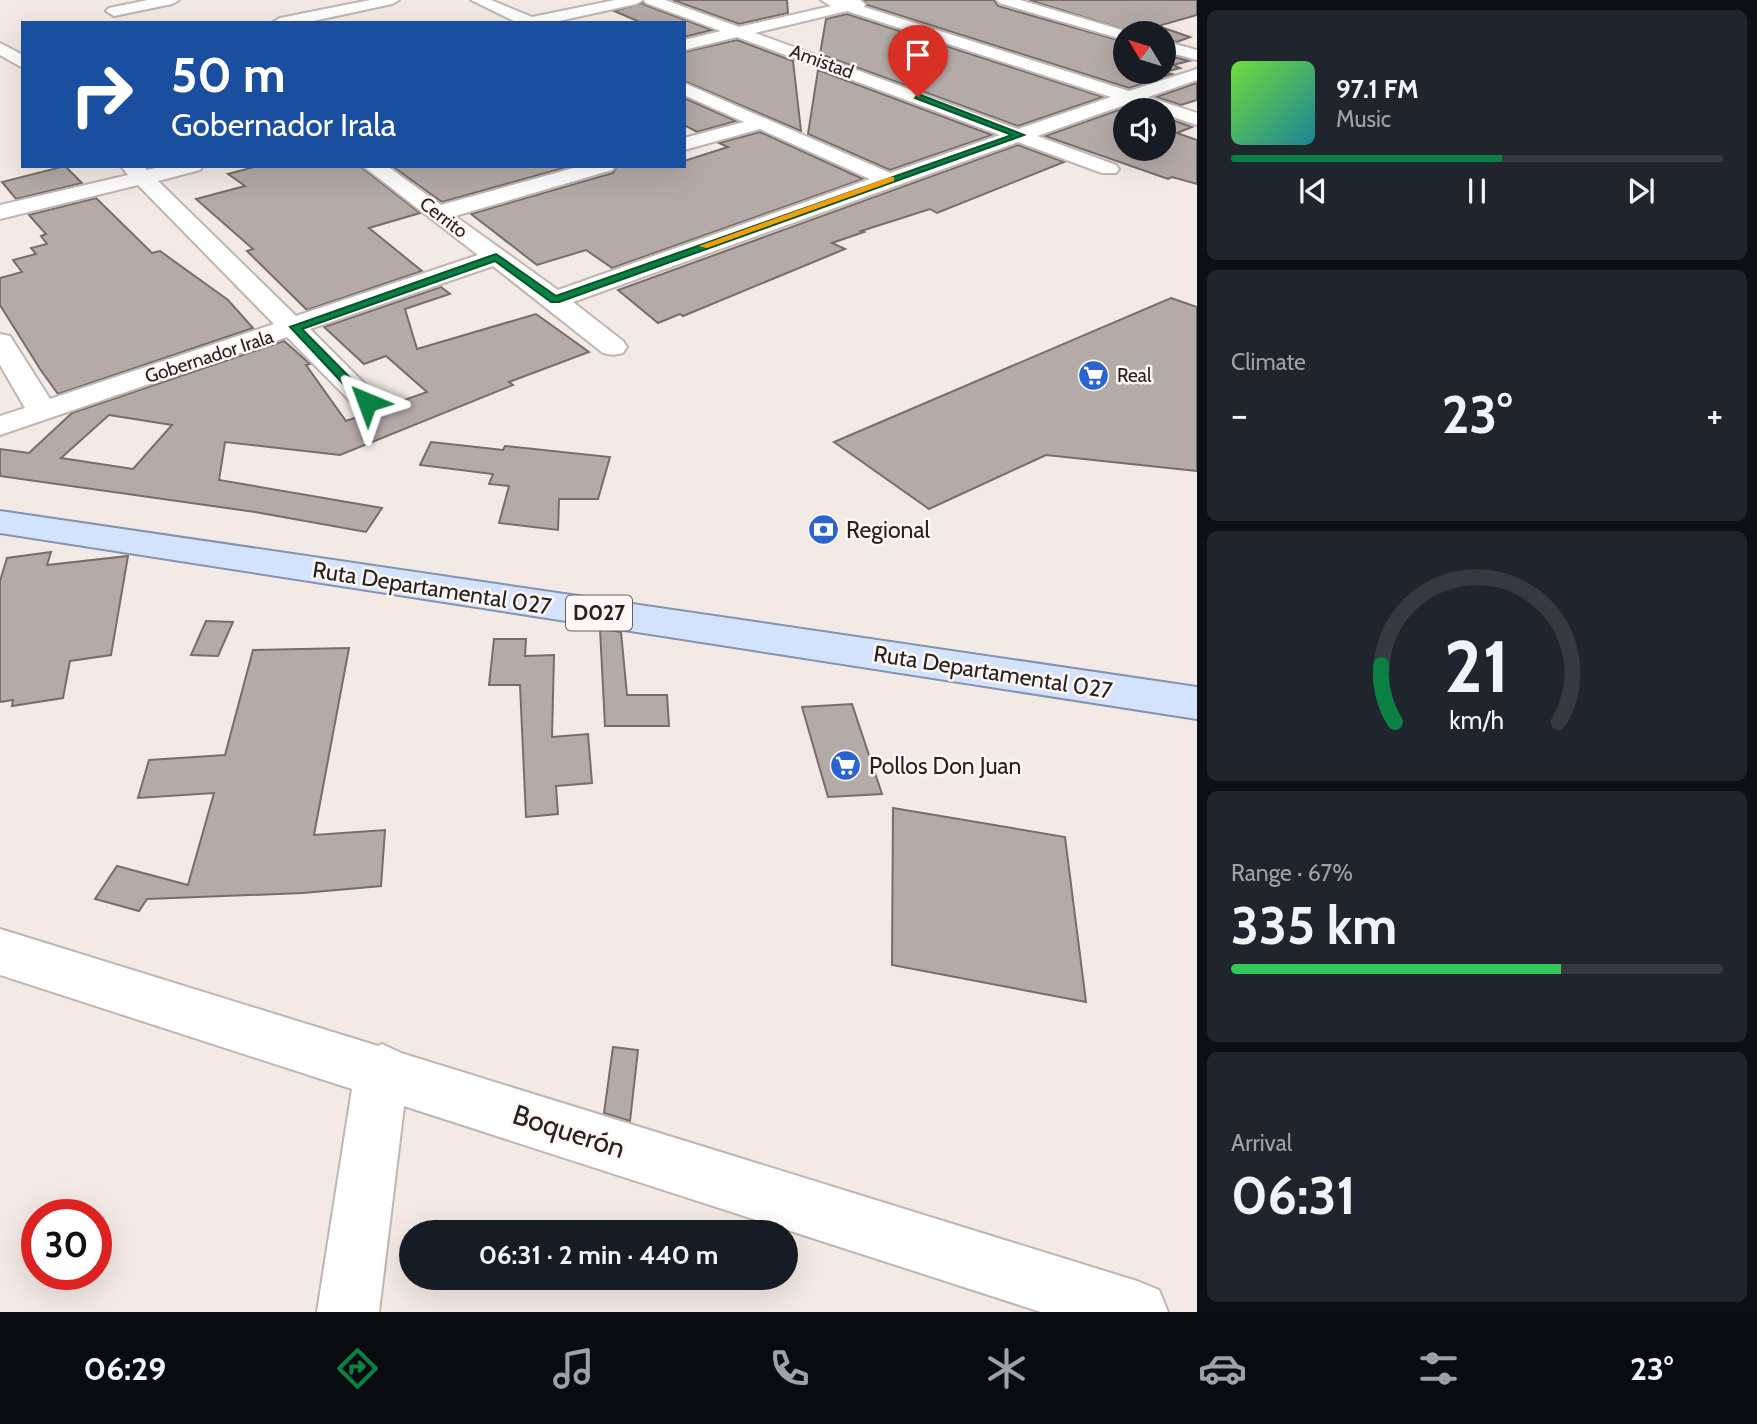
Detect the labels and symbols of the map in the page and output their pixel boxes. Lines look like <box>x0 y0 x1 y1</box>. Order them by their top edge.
north arrow <box>1113 21 1176 84</box>
pin <box>888 25 948 97</box>
street label: Amistad <box>787 39 857 84</box>
street label: Cerrito <box>415 192 472 243</box>
street label: Gobernador Irala <box>142 325 276 388</box>
supermarket icon: Real <box>1077 358 1111 392</box>
place label: Real <box>1117 364 1152 387</box>
position arrow <box>330 365 404 439</box>
bank icon: Regional <box>806 513 840 547</box>
place label: Regional <box>846 516 931 544</box>
street label: Ruta Departamental 027 <box>311 555 554 621</box>
road number: D027 <box>566 596 632 630</box>
street label: Ruta Departamental 027 <box>872 639 1115 705</box>
supermarket icon: Pollos Don Juan <box>829 749 863 783</box>
place label: Pollos Don Juan <box>869 752 1021 780</box>
street label: Boquerón <box>508 1097 630 1165</box>
speed limit sign: 30 <box>21 1199 112 1290</box>

